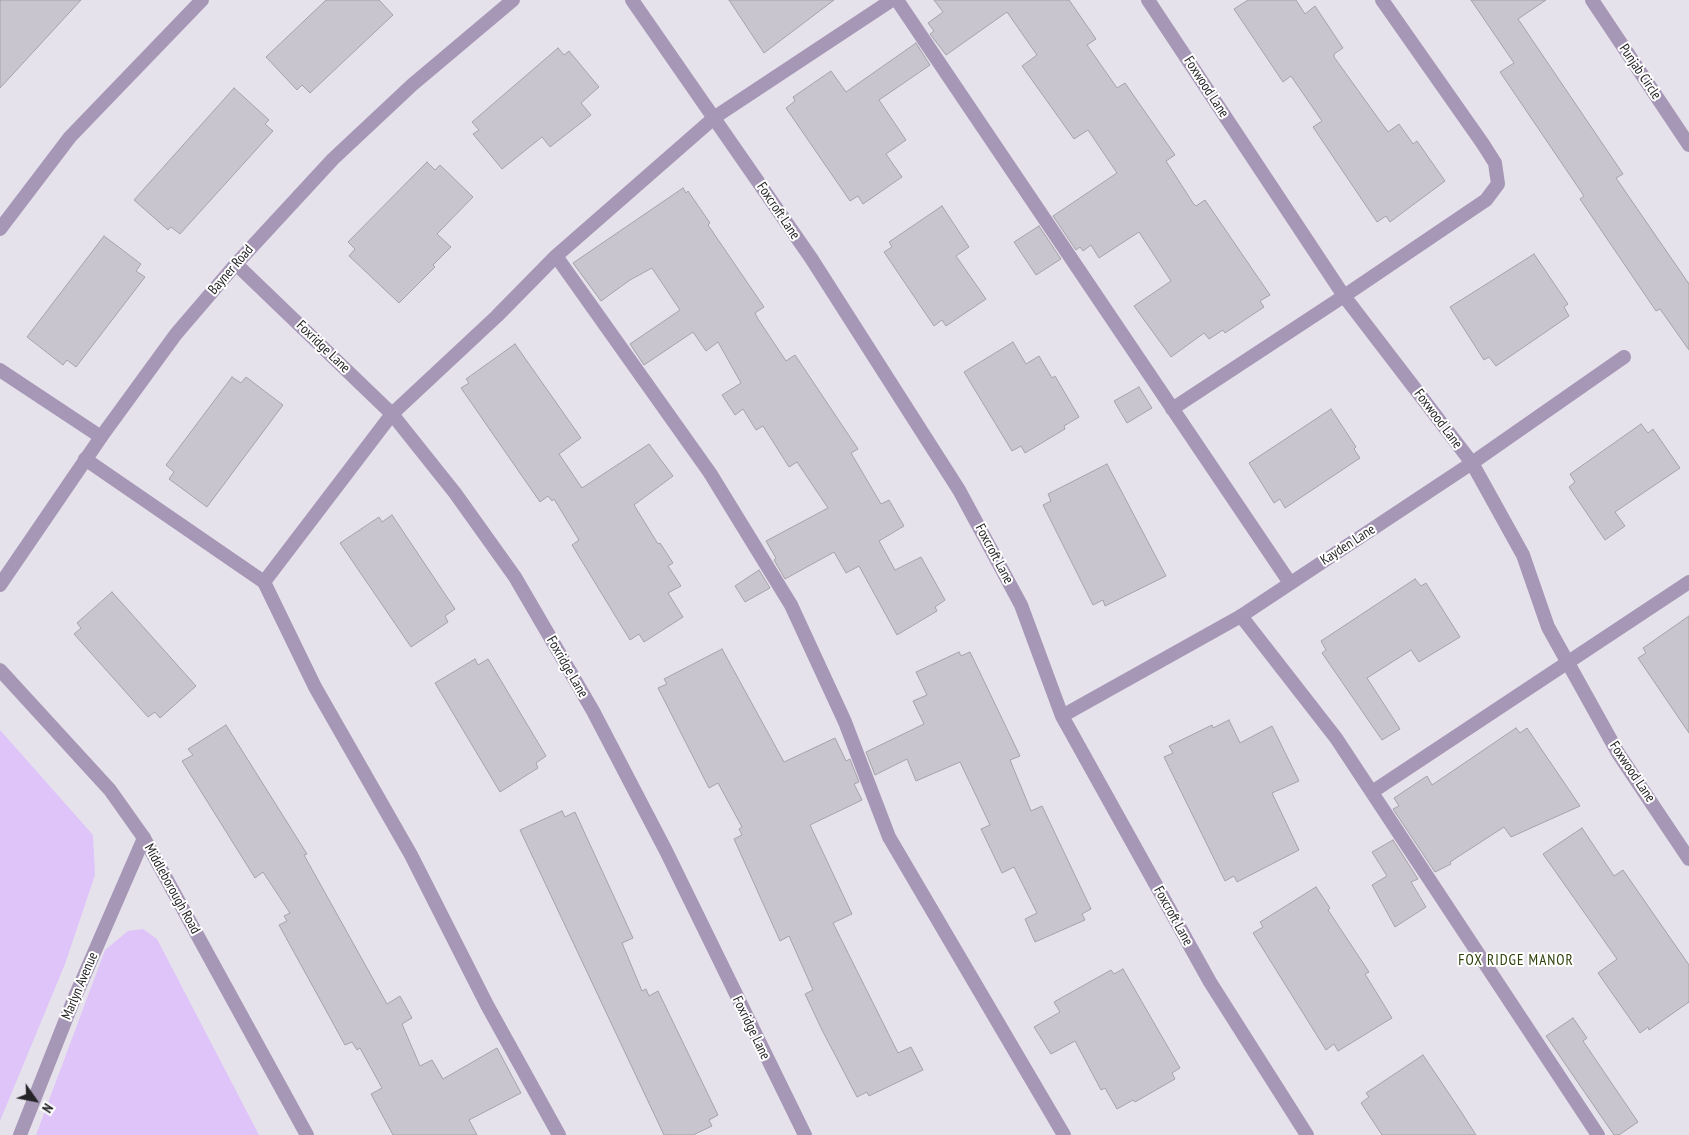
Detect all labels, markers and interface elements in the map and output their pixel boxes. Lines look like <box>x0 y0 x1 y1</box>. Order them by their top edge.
street label: Punjab Circle <box>1615 41 1665 103</box>
street label: Foxwood Lane <box>1180 53 1232 121</box>
street label: Foxcroft Lane <box>753 179 803 243</box>
street label: Bayner Road <box>205 242 257 298</box>
street label: Foxridge Lane <box>293 317 353 377</box>
street label: Foxwood Lane <box>1410 386 1466 452</box>
street label: Foxcroft Lane <box>971 521 1017 587</box>
street label: Kayden Lane <box>1318 521 1378 569</box>
street label: Foxridge Lane <box>543 633 591 701</box>
street label: Foxwood Lane <box>1606 738 1658 806</box>
street label: Middleborough Road <box>140 841 204 937</box>
street label: Foxcroft Lane <box>1150 883 1196 949</box>
street label: Marlyn Avenue <box>58 950 102 1022</box>
district label: FOX RIDGE MANOR <box>1456 952 1576 970</box>
street label: Foxridge Lane <box>728 994 774 1062</box>
north arrow <box>10 1075 60 1125</box>
text: N <box>38 1100 57 1116</box>

